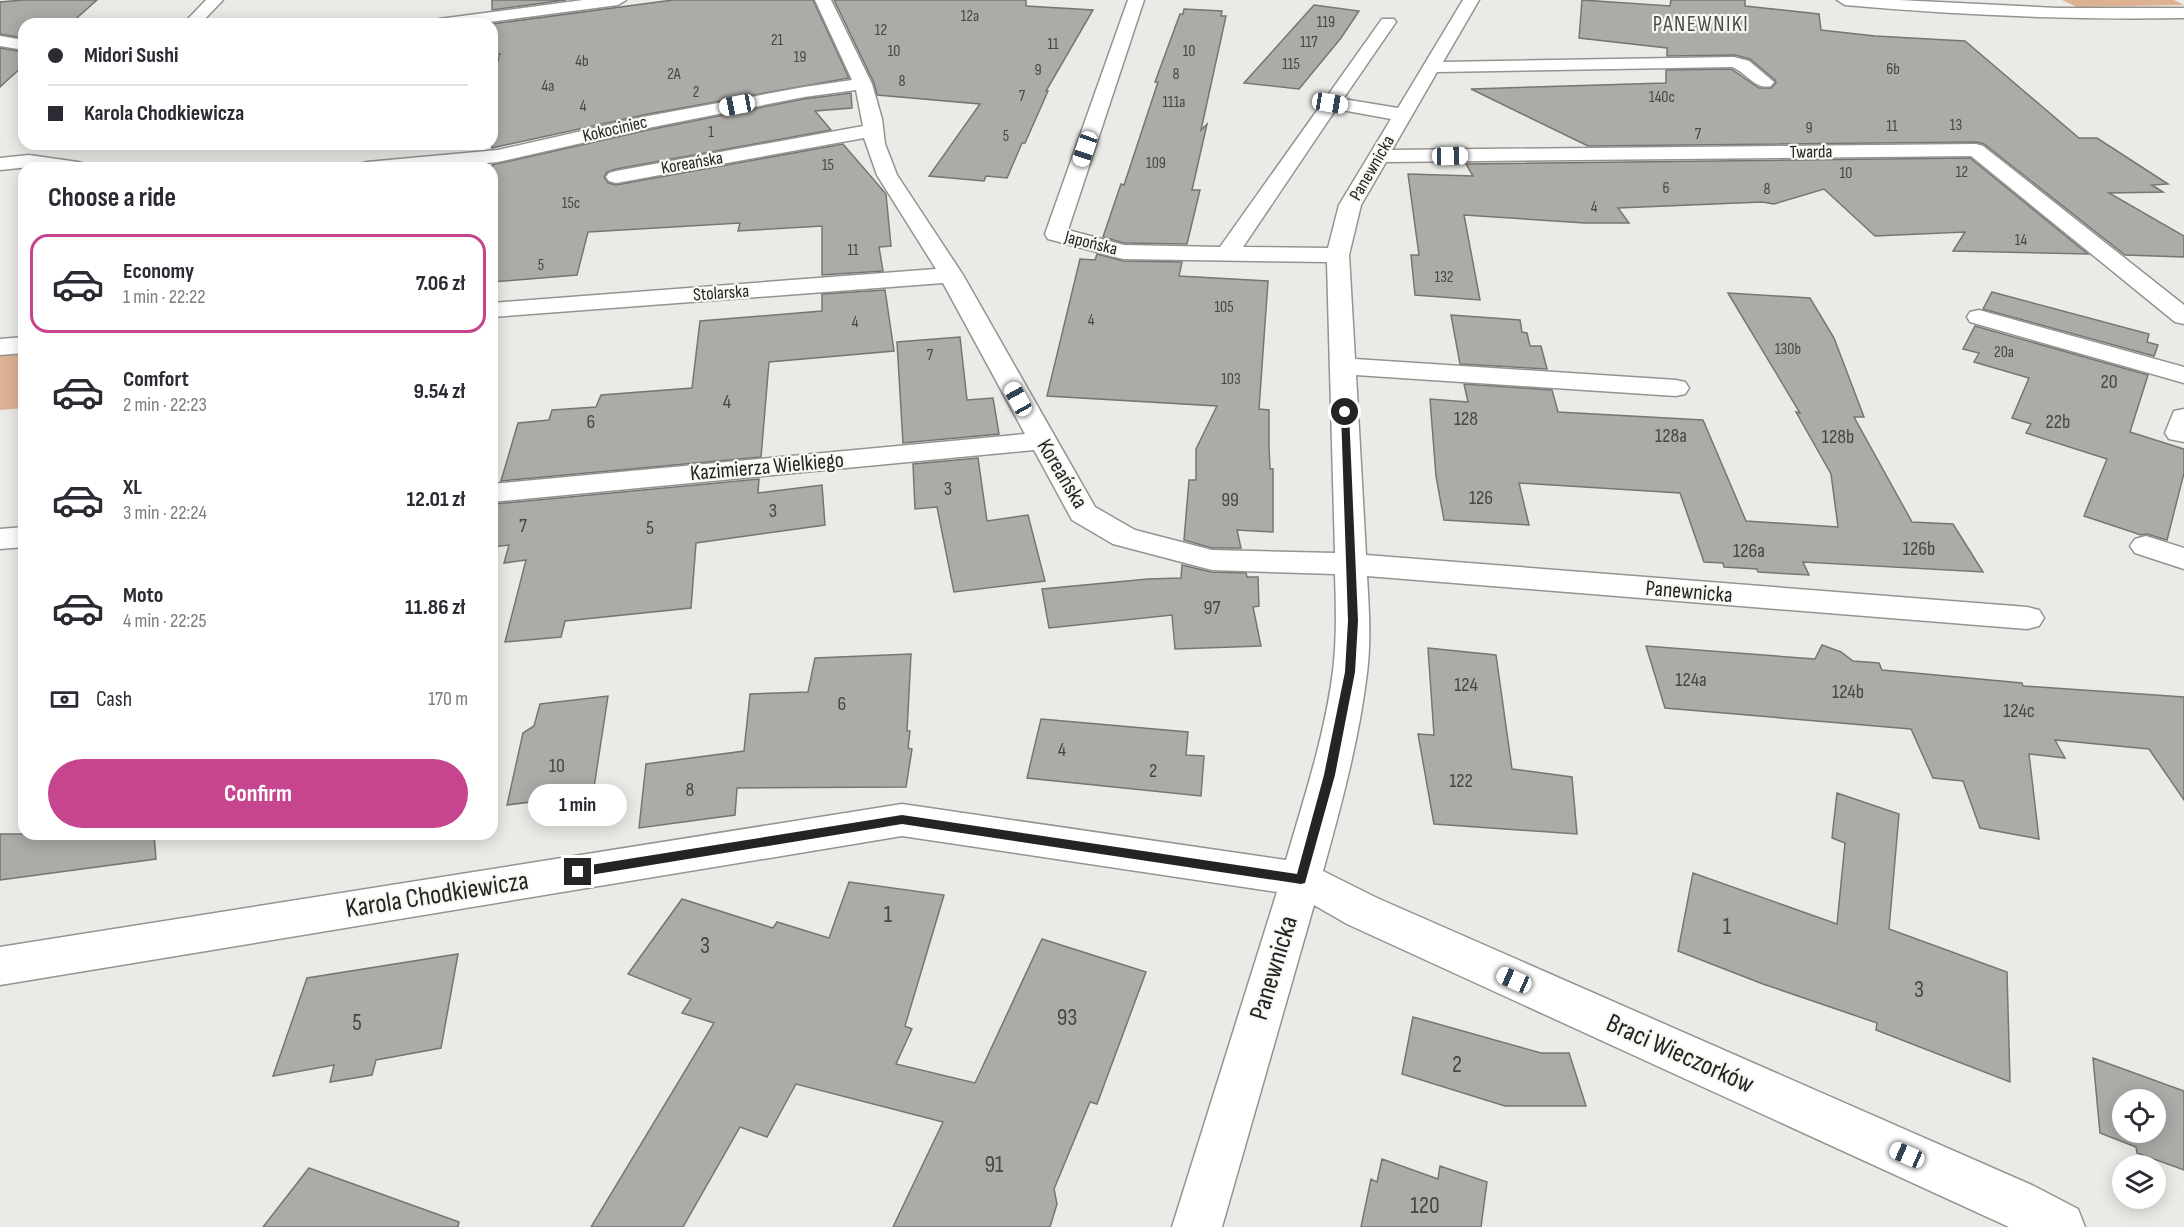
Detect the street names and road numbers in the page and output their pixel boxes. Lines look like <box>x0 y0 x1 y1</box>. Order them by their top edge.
street label: Kokociniec <box>581 111 649 147</box>
street label: Panewnicka <box>1345 132 1399 204</box>
street label: Twarda <box>1790 141 1833 163</box>
street label: Koreańska <box>659 147 725 179</box>
street label: Japońska <box>1062 226 1120 260</box>
street label: Stolarska <box>692 281 750 305</box>
street label: Koreańska <box>1031 434 1093 514</box>
street label: Kazimierza Wielkiego <box>689 447 845 487</box>
street label: Panewnicka <box>1644 575 1734 609</box>
street label: Karola Chodkiewicza <box>343 865 531 925</box>
street label: Panewnicka <box>1243 912 1305 1024</box>
street label: Braci Wieczorków <box>1601 1007 1759 1101</box>

